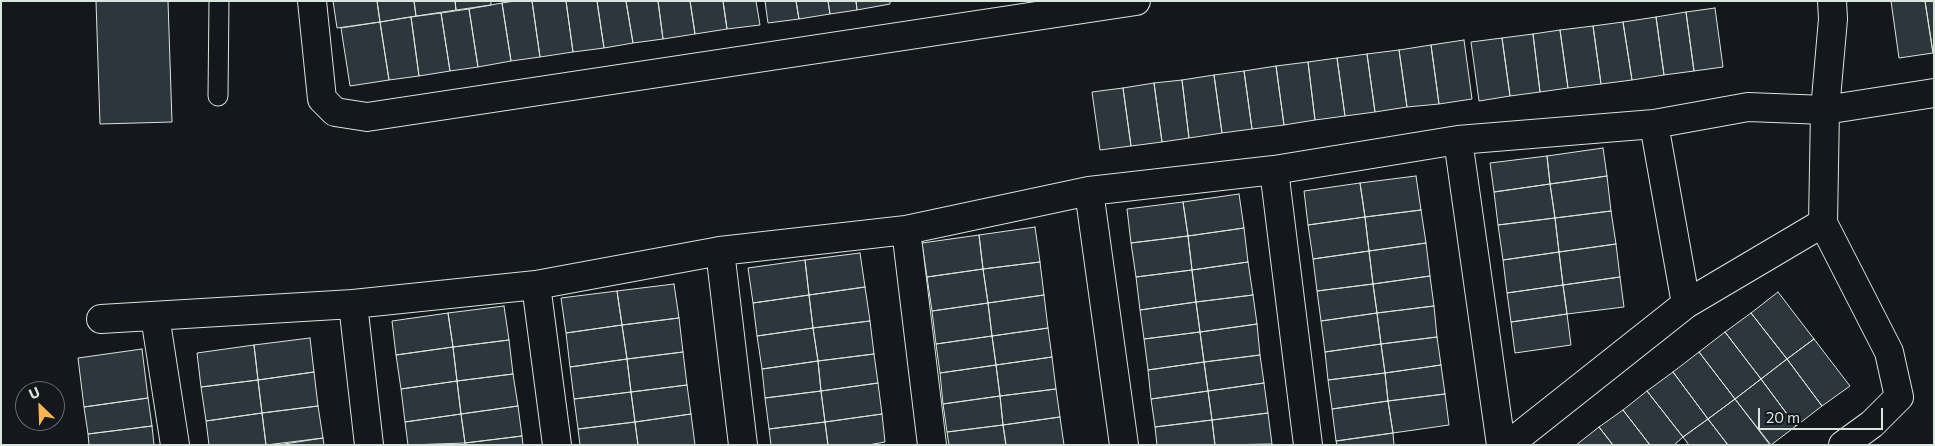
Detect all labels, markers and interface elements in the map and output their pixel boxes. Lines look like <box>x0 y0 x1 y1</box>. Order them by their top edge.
north arrow <box>15 381 65 431</box>
text: U <box>26 383 42 403</box>
scale bar <box>1760 398 1885 430</box>
text: 20 m <box>1766 408 1800 426</box>

